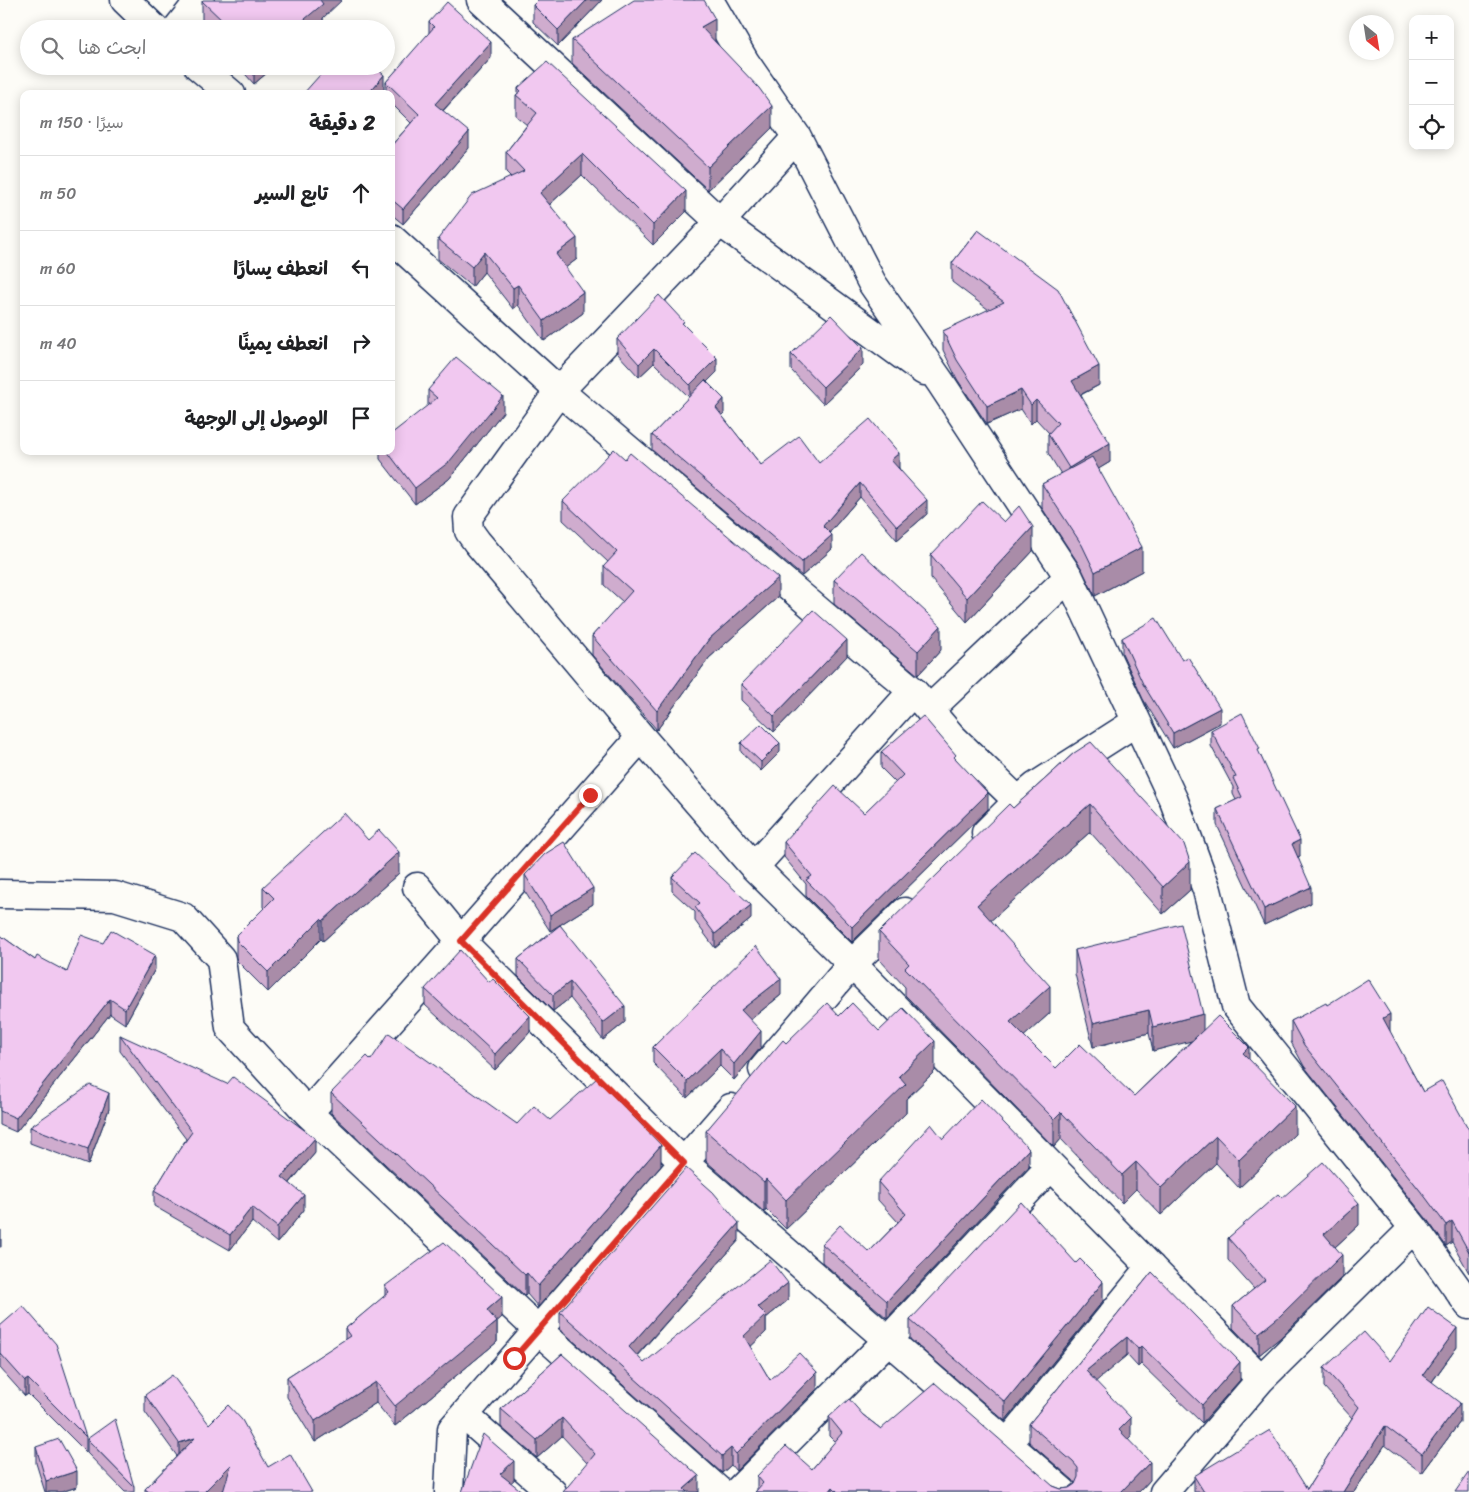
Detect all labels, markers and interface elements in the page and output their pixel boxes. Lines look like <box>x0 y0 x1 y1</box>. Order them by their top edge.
north arrow <box>1349 15 1394 60</box>
map controls <box>1409 15 1454 150</box>
button: + <box>1409 15 1454 60</box>
search box <box>20 20 395 75</box>
text: ابحث هنا <box>78 31 146 64</box>
icon: search <box>38 34 66 62</box>
button: − <box>1409 60 1454 105</box>
text: 2 دقيقة <box>309 104 375 142</box>
button: locate <box>1409 105 1454 150</box>
text: سيرًا · 150 m <box>40 108 124 137</box>
text: تابع السير <box>255 177 328 210</box>
text: 50 m <box>40 179 76 208</box>
icon: ahead <box>347 179 375 207</box>
text: انعطف يسارًا <box>233 252 328 285</box>
text: 60 m <box>40 254 76 283</box>
icon: left <box>347 254 375 282</box>
text: انعطف يمينًا <box>238 327 328 360</box>
text: 40 m <box>40 329 77 358</box>
icon: right <box>347 329 375 357</box>
text: الوصول إلى الوجهة <box>185 402 328 435</box>
icon: arrive <box>347 404 375 432</box>
route end <box>579 784 602 807</box>
route start <box>503 1347 526 1370</box>

